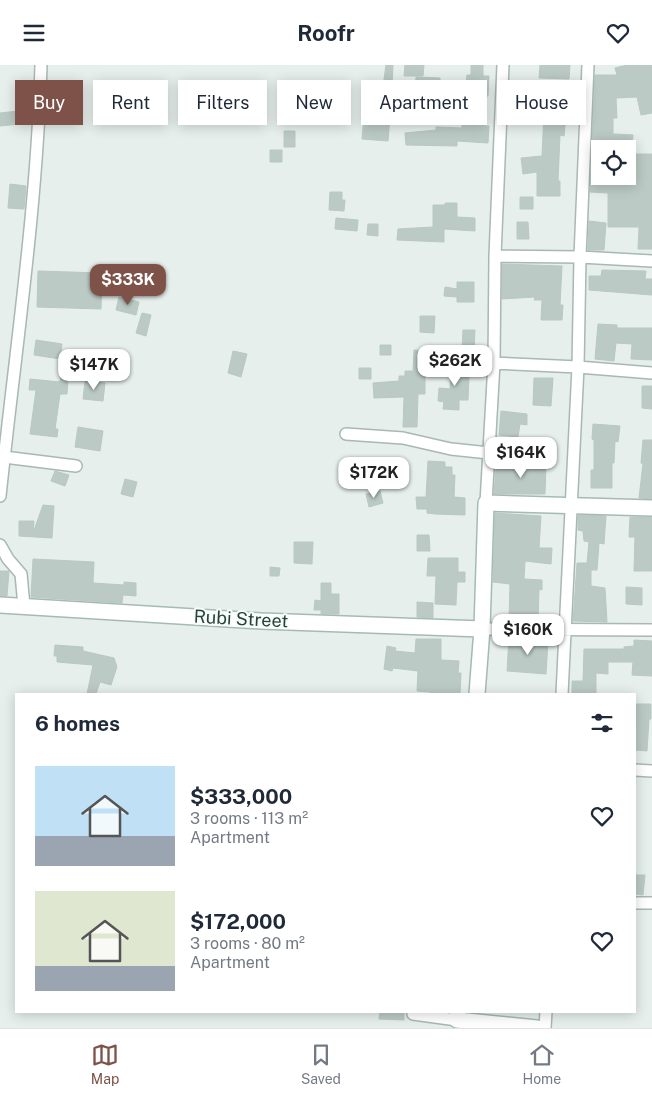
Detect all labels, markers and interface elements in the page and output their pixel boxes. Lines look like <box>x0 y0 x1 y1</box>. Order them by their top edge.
icon: menu <box>20 19 48 47</box>
icon: heart <box>604 19 632 47</box>
text: Roofr <box>297 20 355 46</box>
chip: Buy <box>15 80 83 125</box>
chip: Rent <box>93 80 168 125</box>
chip: Filters <box>178 80 267 125</box>
chip: New <box>277 80 351 125</box>
chip: Apartment <box>361 80 487 125</box>
chip: House <box>497 80 586 125</box>
map controls <box>591 140 636 185</box>
button: locate <box>591 140 636 185</box>
pin: $333K <box>93 263 163 306</box>
text: $333K <box>101 270 155 289</box>
pin: $262K <box>420 345 490 387</box>
pin: $147K <box>59 349 129 391</box>
text: $262K <box>428 351 482 370</box>
text: $147K <box>69 355 119 374</box>
pin: $164K <box>486 437 556 479</box>
text: $164K <box>496 443 546 462</box>
pin: $172K <box>339 457 409 499</box>
text: $172K <box>349 463 399 482</box>
street label: Rubi Street <box>193 606 289 631</box>
pin: $160K <box>493 613 563 656</box>
text: $160K <box>503 620 553 639</box>
icon: filters <box>588 709 616 737</box>
text: 6 homes <box>35 711 120 736</box>
text: $333,000 <box>190 784 292 809</box>
icon: home <box>75 786 135 846</box>
icon: heart <box>588 802 616 830</box>
text: 3 rooms · 113 m² <box>190 809 308 828</box>
text: Apartment <box>190 828 270 847</box>
text: $172,000 <box>190 909 286 934</box>
icon: home <box>75 911 135 971</box>
icon: heart <box>588 927 616 955</box>
text: 3 rooms · 80 m² <box>190 934 305 953</box>
text: Apartment <box>190 953 270 972</box>
tab: Map <box>91 1041 119 1087</box>
tab: Saved <box>301 1041 341 1087</box>
tab: Home <box>523 1041 561 1087</box>

